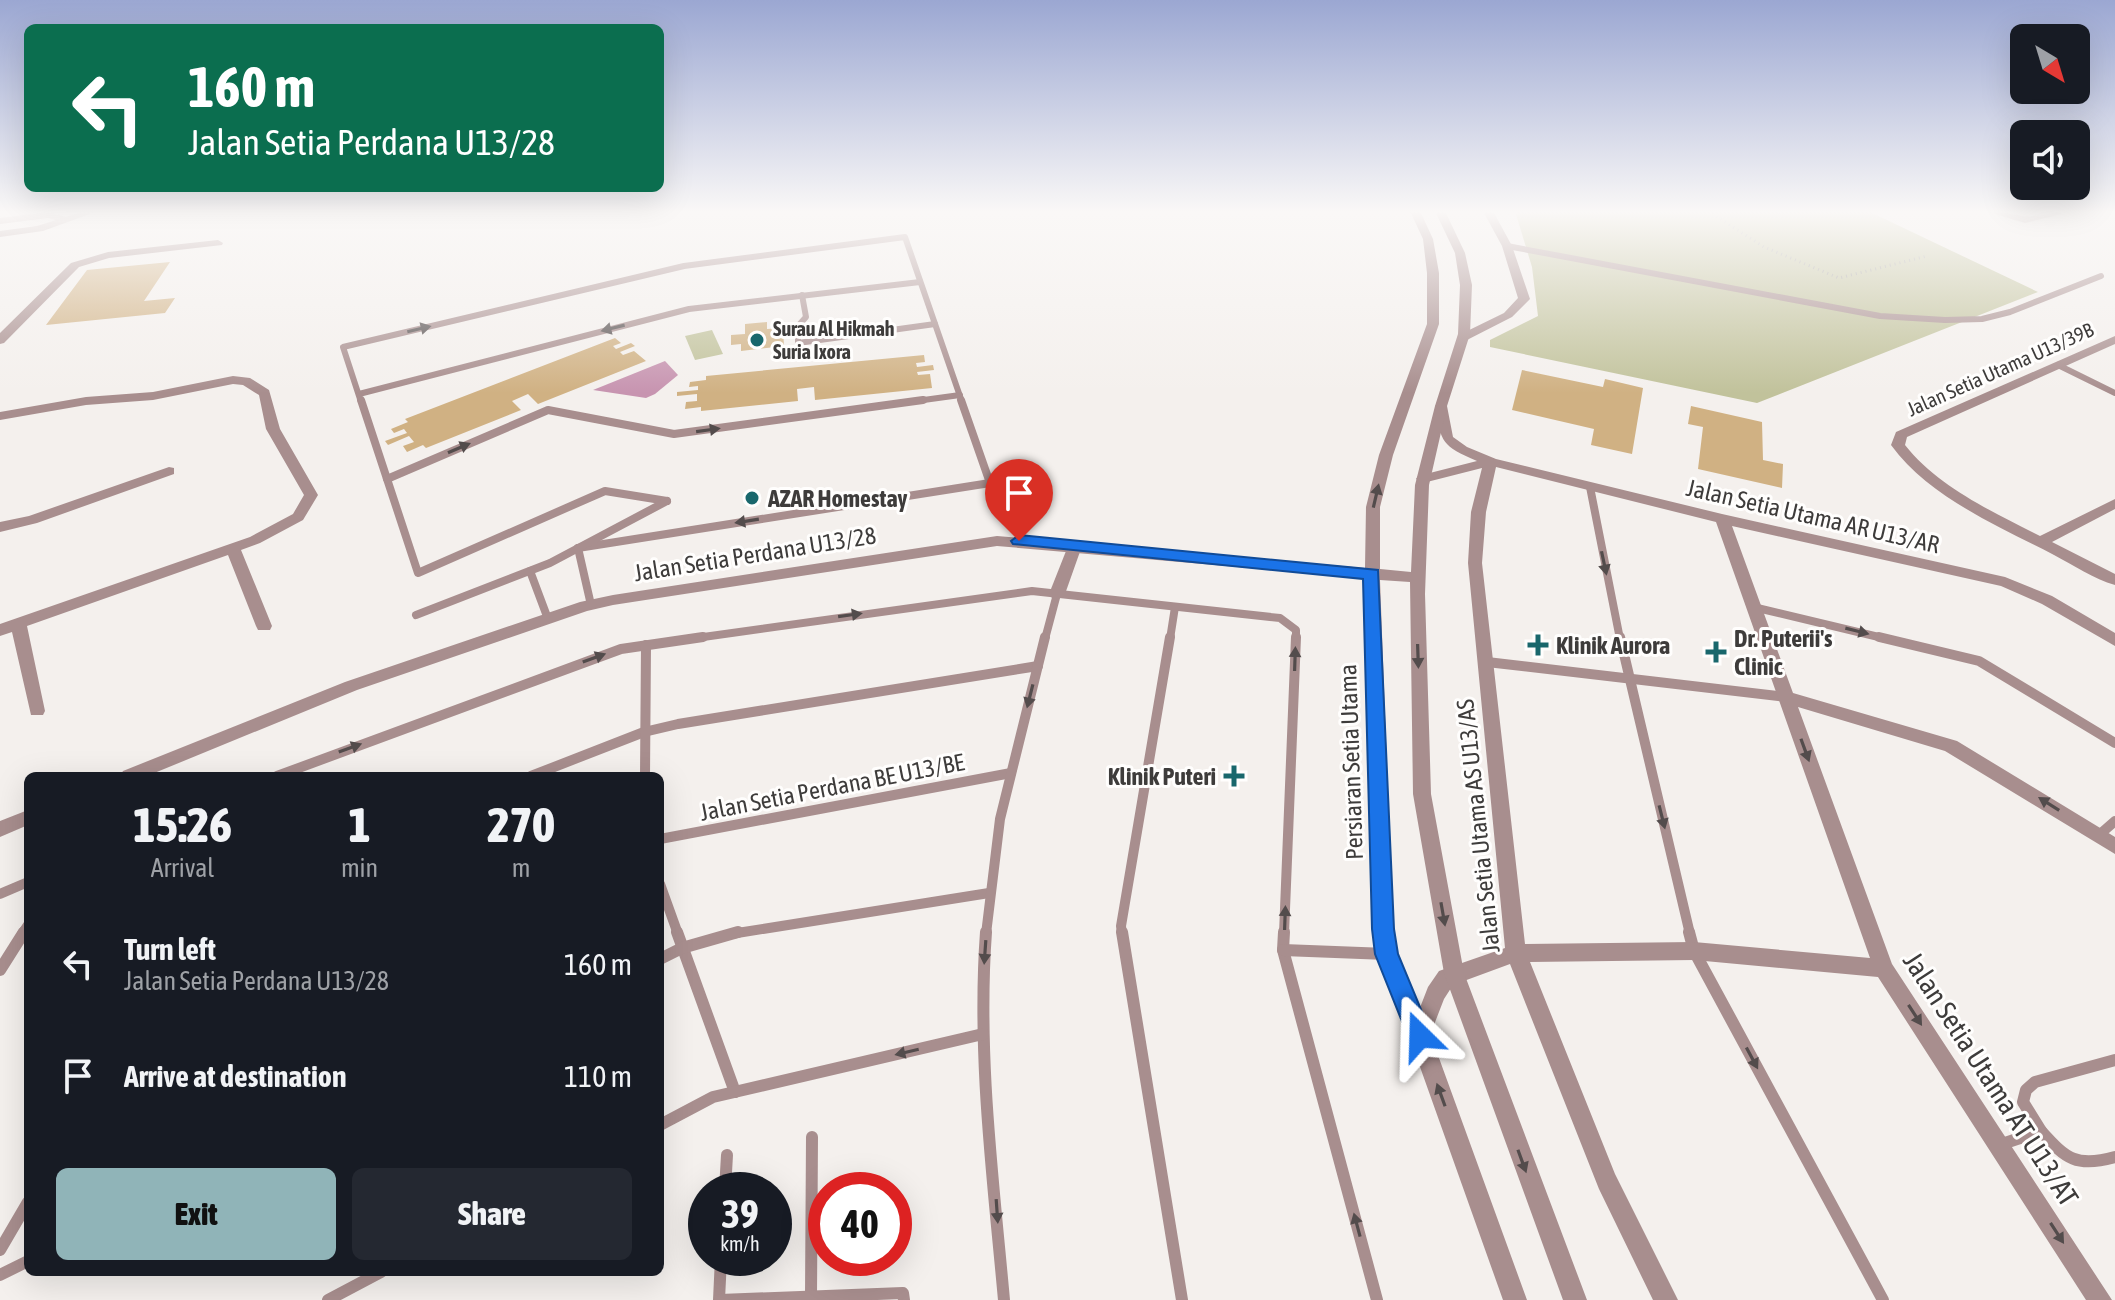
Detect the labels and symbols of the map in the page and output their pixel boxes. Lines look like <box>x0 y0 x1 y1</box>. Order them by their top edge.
north arrow <box>2010 24 2090 104</box>
place label: Surau Al Hikmah Suria Ixora <box>773 317 895 363</box>
street label: Jalan Setia Utama U13/39B <box>1903 317 2097 420</box>
one-way arrow <box>407 322 432 335</box>
one-way arrow <box>601 323 626 335</box>
marker: Surau Al Hikmah Suria Ixora <box>748 331 766 349</box>
one-way arrow <box>696 423 721 436</box>
one-way arrow <box>447 442 470 455</box>
pin <box>985 459 1053 541</box>
street label: Jalan Setia Utama AR U13/AR <box>1684 474 1942 558</box>
one-way arrow <box>1370 484 1383 509</box>
place label: AZAR Homestay <box>767 485 908 512</box>
marker: AZAR Homestay <box>743 489 761 507</box>
one-way arrow <box>734 516 759 528</box>
street label: Jalan Setia Perdana U13/28 <box>632 522 878 586</box>
one-way arrow <box>1598 551 1611 576</box>
one-way arrow <box>838 608 863 621</box>
place label: Dr. Puterii's Clinic <box>1734 625 1833 680</box>
one-way arrow <box>1844 626 1869 638</box>
place label: Klinik Aurora <box>1556 632 1670 659</box>
marker: Klinik Aurora <box>1527 634 1549 656</box>
marker: Dr. Puterii's Clinic <box>1705 641 1727 663</box>
one-way arrow <box>1412 644 1425 669</box>
one-way arrow <box>1289 646 1302 671</box>
one-way arrow <box>582 652 606 664</box>
street label: Persiaran Setia Utama <box>1334 664 1368 860</box>
one-way arrow <box>1024 684 1036 709</box>
street label: Jalan Setia Utama AS U13/AS <box>1451 698 1505 954</box>
one-way arrow <box>1800 738 1812 762</box>
one-way arrow <box>338 741 362 753</box>
street label: Jalan Setia Perdana BE U13/BE <box>698 748 966 826</box>
place label: Klinik Puteri <box>1108 763 1216 790</box>
marker: Klinik Puteri <box>1223 765 1245 787</box>
one-way arrow <box>2038 798 2060 812</box>
one-way arrow <box>1656 804 1668 829</box>
one-way arrow <box>1437 902 1450 927</box>
one-way arrow <box>1278 905 1291 930</box>
one-way arrow <box>978 940 991 965</box>
street label: Jalan Setia Utama AT U13/AT <box>1897 946 2085 1212</box>
position arrow <box>1378 994 1462 1078</box>
one-way arrow <box>1907 1005 1922 1026</box>
one-way arrow <box>894 1046 919 1058</box>
one-way arrow <box>1746 1047 1759 1070</box>
one-way arrow <box>1434 1083 1447 1107</box>
one-way arrow <box>1516 1149 1529 1173</box>
speed limit sign: 40 <box>808 1172 912 1276</box>
one-way arrow <box>991 1199 1004 1224</box>
one-way arrow <box>1350 1212 1362 1237</box>
one-way arrow <box>2049 1223 2064 1244</box>

